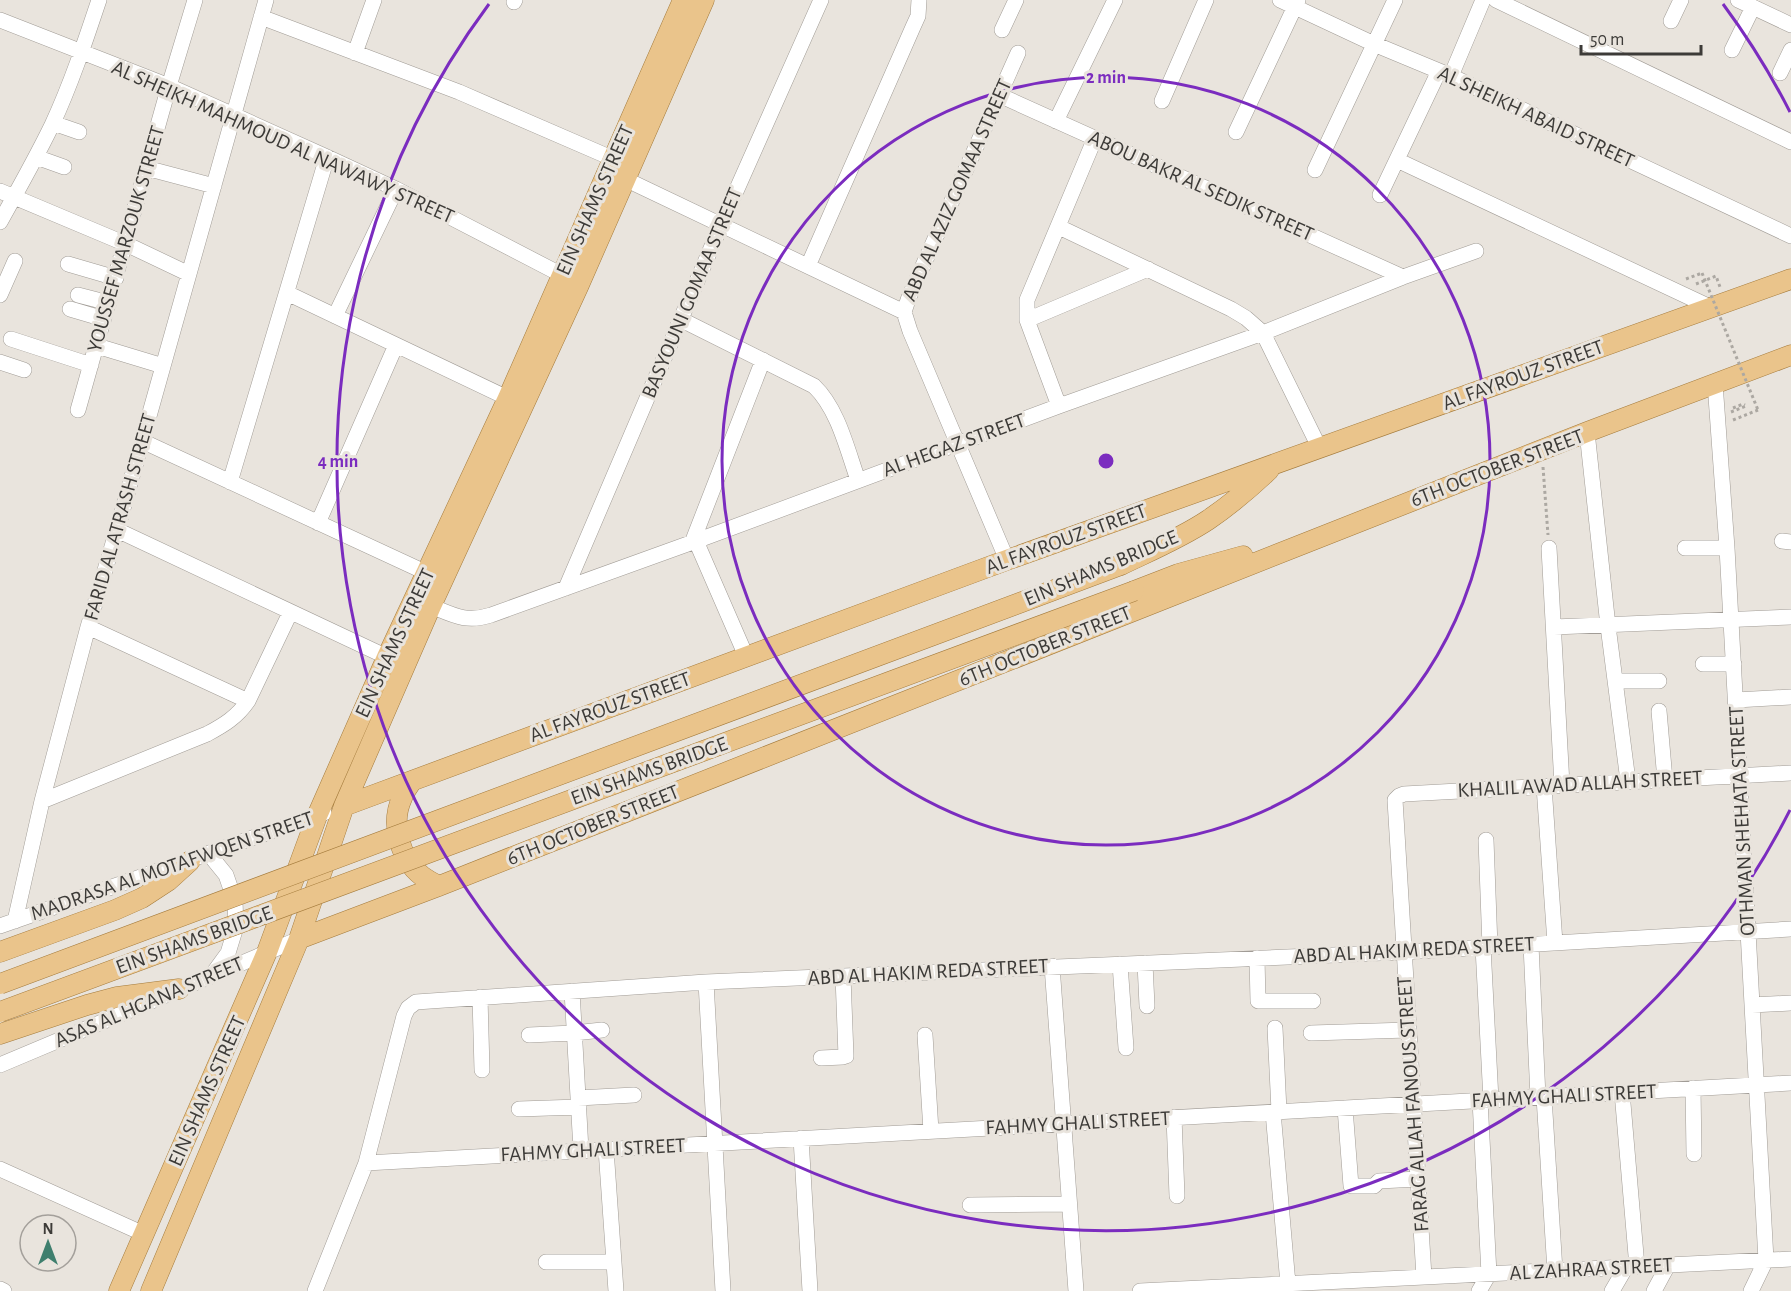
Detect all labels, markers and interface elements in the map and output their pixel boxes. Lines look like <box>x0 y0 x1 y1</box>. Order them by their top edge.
scale bar <box>1581 18 1701 56</box>
text: 50 m <box>1590 31 1624 49</box>
street label: AL SHEIKH MAHMOUD AL NAWAWY STREET <box>109 57 457 227</box>
street label: AL SHEIKH ABAID STREET <box>1435 62 1637 172</box>
text: 2 min <box>1086 69 1126 87</box>
street label: ABD AL AZIZ GOMAA STREET <box>898 76 1016 304</box>
street label: EIN SHAMS STREET <box>552 122 638 278</box>
street label: YOUSSEF MARZOUK STREET <box>84 123 168 355</box>
street label: ABOU BAKR AL SEDIK STREET <box>1085 127 1317 245</box>
street label: BASYOUNI GOMAA STREET <box>638 185 746 401</box>
street label: AL FAYROUZ STREET <box>1440 336 1606 414</box>
street label: AL HEGAZ STREET <box>880 410 1028 480</box>
street label: FARID AL ATRASH STREET <box>80 411 160 623</box>
street label: 6TH OCTOBER STREET <box>1408 425 1586 511</box>
centre of rings <box>1096 451 1116 471</box>
text: 4 min <box>318 453 358 471</box>
street label: AL FAYROUZ STREET <box>983 500 1149 578</box>
street label: EIN SHAMS BRIDGE <box>1021 526 1181 610</box>
street label: EIN SHAMS STREET <box>351 565 439 721</box>
street label: 6TH OCTOBER STREET <box>956 602 1134 690</box>
street label: AL FAYROUZ STREET <box>527 668 693 746</box>
street label: OTHMAN SHEHATA STREET <box>1725 706 1759 936</box>
street label: EIN SHAMS BRIDGE <box>568 733 730 809</box>
street label: KHALIL AWAD ALLAH STREET <box>1457 767 1703 801</box>
street label: 6TH OCTOBER STREET <box>504 781 682 869</box>
street label: MADRASA AL MOTAFWQEN STREET <box>28 808 316 924</box>
street label: EIN SHAMS BRIDGE <box>113 902 275 978</box>
street label: ABD AL HAKIM REDA STREET <box>1293 933 1535 967</box>
street label: ASAS AL HGANA STREET <box>52 953 246 1051</box>
street label: ABD AL HAKIM REDA STREET <box>807 955 1049 989</box>
street label: FARAG ALLAH FANOUS STREET <box>1394 975 1432 1233</box>
street label: EIN SHAMS STREET <box>164 1013 250 1169</box>
street label: FAHMY GHALI STREET <box>1471 1081 1657 1111</box>
street label: FAHMY GHALI STREET <box>985 1108 1171 1138</box>
street label: FAHMY GHALI STREET <box>500 1135 686 1165</box>
north arrow <box>18 1213 78 1273</box>
text: N <box>42 1221 54 1237</box>
street label: AL ZAHRAA STREET <box>1509 1254 1673 1284</box>

